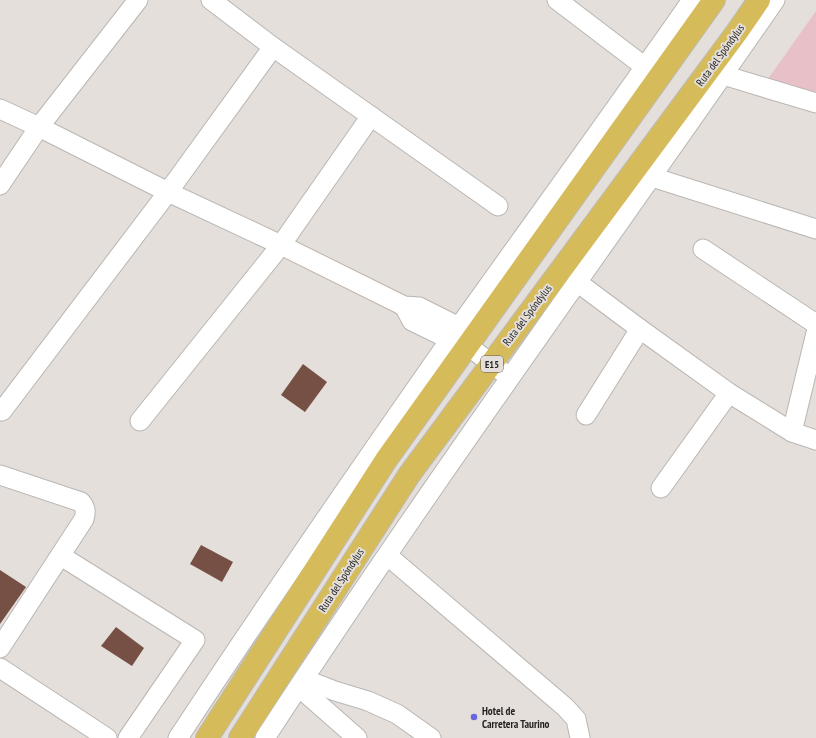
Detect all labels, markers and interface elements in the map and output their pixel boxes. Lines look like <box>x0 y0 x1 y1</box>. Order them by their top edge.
street label: Ruta del Spóndylus <box>693 21 747 89</box>
street label: Ruta del Spóndylus <box>499 281 555 348</box>
road number: E15 <box>481 356 503 372</box>
street label: Ruta del Spóndylus <box>315 545 367 614</box>
place label: Hotel de Carretera Taurino <box>482 704 550 731</box>
marker: Hotel de Carretera Taurino <box>469 712 479 722</box>

